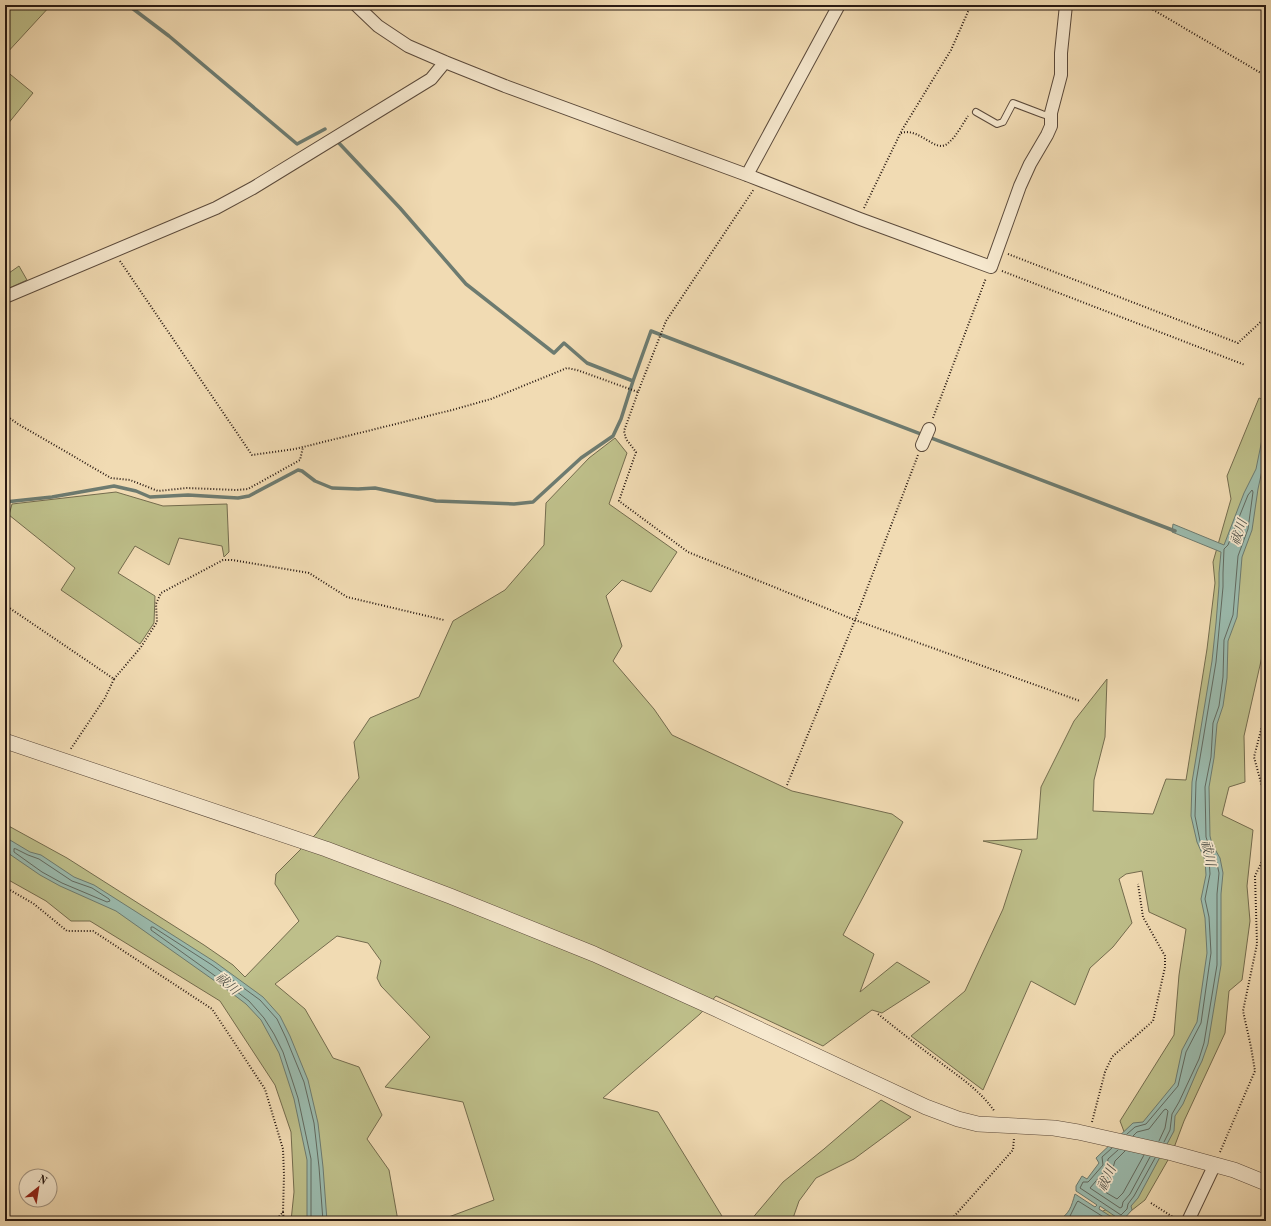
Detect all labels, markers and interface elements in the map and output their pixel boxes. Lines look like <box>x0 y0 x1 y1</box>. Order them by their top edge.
water label: 祓川 <box>1228 516 1250 547</box>
water label: 祓川 <box>1198 839 1218 869</box>
water label: 祓川 <box>213 970 243 999</box>
water label: 祓川 <box>1095 1162 1120 1193</box>
north arrow <box>18 1168 58 1208</box>
text: N <box>36 1174 49 1188</box>

